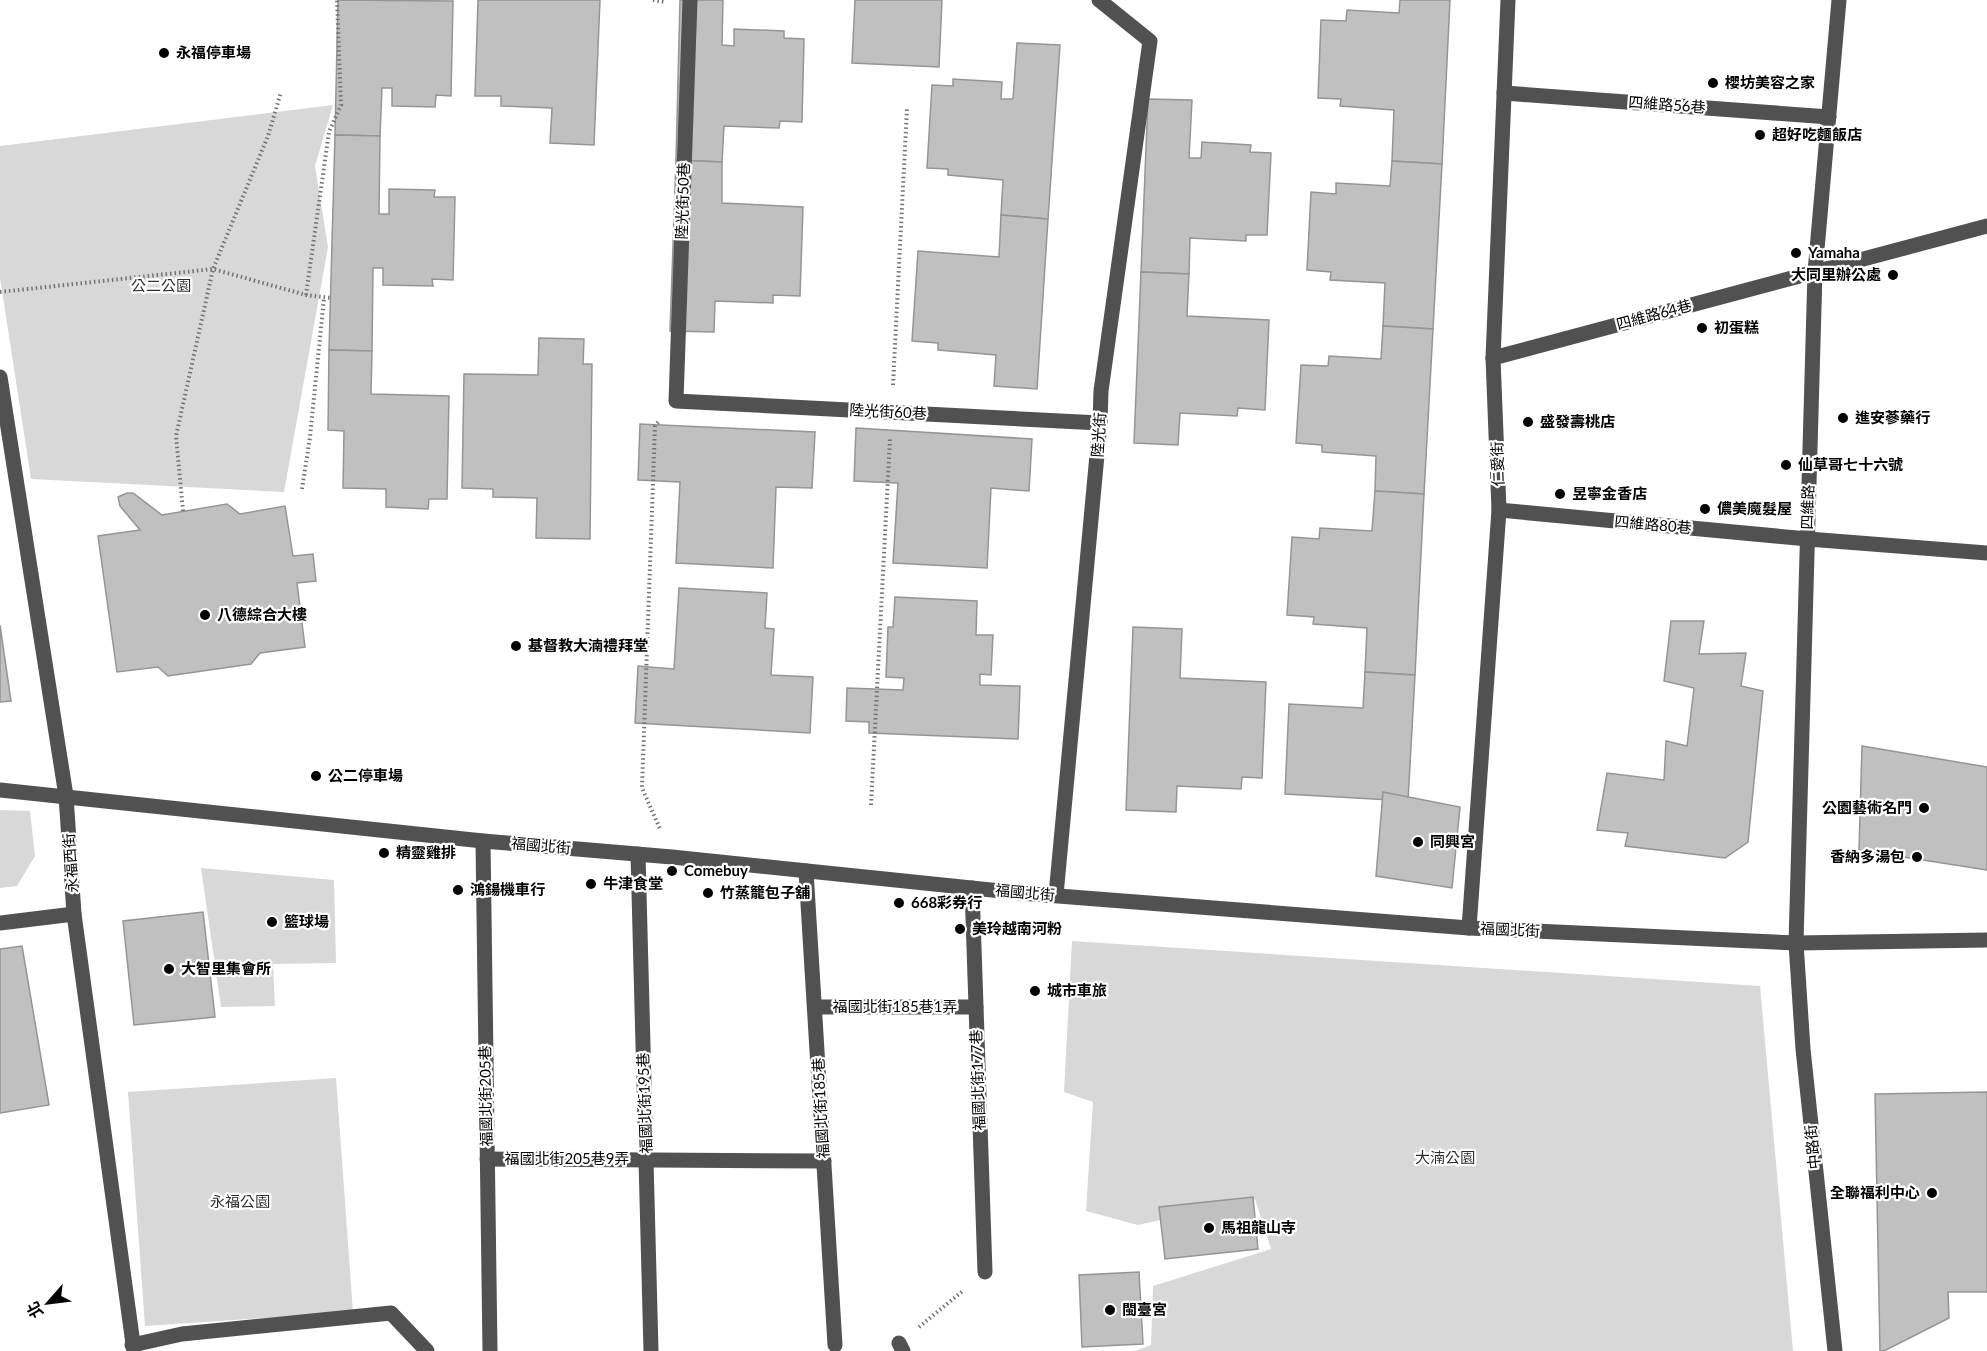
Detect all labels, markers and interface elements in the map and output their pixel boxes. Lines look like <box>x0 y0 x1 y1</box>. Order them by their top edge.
place label: 永福停車場 <box>176 43 251 61</box>
marker: 永福停車場 <box>157 46 171 60</box>
place label: 櫻坊美容之家 <box>1725 73 1815 91</box>
marker: 櫻坊美容之家 <box>1706 76 1720 90</box>
street label: 四維路56巷 <box>1628 92 1706 116</box>
place label: 超好吃麵飯店 <box>1772 125 1862 143</box>
marker: 超好吃麵飯店 <box>1753 128 1767 142</box>
street label: 陸光街50巷 <box>672 162 692 240</box>
place label: Yamaha <box>1807 243 1860 261</box>
marker: Yamaha <box>1789 246 1803 260</box>
place label: 大同里辦公處 <box>1791 265 1881 283</box>
marker: 大同里辦公處 <box>1886 268 1900 282</box>
park label: 公二公園 <box>131 276 191 294</box>
street label: 四維路64巷 <box>1614 295 1693 333</box>
place label: 初蛋糕 <box>1714 318 1759 336</box>
marker: 初蛋糕 <box>1695 321 1709 335</box>
street label: 陸光街60巷 <box>849 400 927 422</box>
place label: 進安蔘藥行 <box>1855 408 1930 426</box>
marker: 進安蔘藥行 <box>1836 411 1850 425</box>
street label: 陸光街 <box>1087 412 1109 458</box>
place label: 盛發壽桃店 <box>1540 412 1615 430</box>
marker: 盛發壽桃店 <box>1521 415 1535 429</box>
street label: 仁愛街 <box>1487 441 1507 487</box>
place label: 仙草哥七十六號 <box>1798 455 1903 473</box>
marker: 仙草哥七十六號 <box>1779 458 1793 472</box>
place label: 昱寧金香店 <box>1572 484 1647 502</box>
street label: 四維路 <box>1797 484 1817 530</box>
marker: 昱寧金香店 <box>1553 487 1567 501</box>
place label: 儂美魔髮屋 <box>1717 499 1792 517</box>
marker: 儂美魔髮屋 <box>1698 502 1712 516</box>
street label: 四維路80巷 <box>1614 512 1692 536</box>
place label: 八德綜合大樓 <box>217 605 307 623</box>
marker: 八德綜合大樓 <box>198 608 212 622</box>
place label: 基督教大湳禮拜堂 <box>528 636 648 654</box>
marker: 基督教大湳禮拜堂 <box>509 639 523 653</box>
place label: 公二停車場 <box>328 766 403 784</box>
marker: 公二停車場 <box>309 769 323 783</box>
place label: 公園藝術名門 <box>1822 798 1912 816</box>
marker: 公園藝術名門 <box>1917 801 1931 815</box>
place label: 同興宮 <box>1430 832 1475 850</box>
street label: 永福西街 <box>59 833 81 894</box>
street label: 福國北街 <box>510 833 572 857</box>
marker: 同興宮 <box>1411 835 1425 849</box>
place label: 精靈雞排 <box>396 843 456 861</box>
marker: 精靈雞排 <box>377 846 391 860</box>
place label: 香納多湯包 <box>1830 847 1905 865</box>
marker: 香納多湯包 <box>1910 850 1924 864</box>
place label: Comebuy <box>684 861 748 879</box>
marker: Comebuy <box>665 864 679 878</box>
place label: 牛津食堂 <box>603 874 663 892</box>
marker: 牛津食堂 <box>584 877 598 891</box>
place label: 鴻鍚機車行 <box>470 880 545 898</box>
street label: 福國北街 <box>994 880 1056 904</box>
marker: 鴻鍚機車行 <box>451 883 465 897</box>
place label: 竹蒸籠包子舖 <box>720 883 810 901</box>
marker: 竹蒸籠包子舖 <box>701 886 715 900</box>
place label: 668彩券行 <box>911 893 982 911</box>
marker: 668彩券行 <box>892 896 906 910</box>
place label: 籃球場 <box>284 912 329 930</box>
marker: 籃球場 <box>265 915 279 929</box>
street label: 福國北街 <box>1480 918 1540 940</box>
place label: 美玲越南河粉 <box>972 919 1062 937</box>
marker: 美玲越南河粉 <box>953 922 967 936</box>
place label: 大智里集會所 <box>181 959 271 977</box>
marker: 大智里集會所 <box>162 962 176 976</box>
place label: 城市車旅 <box>1047 981 1107 999</box>
marker: 城市車旅 <box>1028 984 1042 998</box>
street label: 福國北街185巷1弄 <box>833 997 957 1015</box>
street label: 福國北街177巷 <box>966 1029 988 1131</box>
street label: 福國北街205巷 <box>475 1045 495 1147</box>
street label: 福國北街195巷 <box>633 1052 655 1154</box>
street label: 福國北街185巷 <box>808 1057 832 1159</box>
street label: 中路街 <box>1801 1124 1823 1170</box>
park label: 大湳公園 <box>1415 1148 1475 1166</box>
street label: 福國北街205巷9弄 <box>505 1149 629 1167</box>
place label: 全聯福利中心 <box>1830 1183 1920 1201</box>
marker: 全聯福利中心 <box>1925 1186 1939 1200</box>
park label: 永福公園 <box>210 1192 270 1210</box>
place label: 馬祖龍山寺 <box>1221 1218 1296 1236</box>
marker: 馬祖龍山寺 <box>1202 1221 1216 1235</box>
north arrow <box>18 1273 78 1333</box>
text: 北 <box>22 1299 46 1322</box>
place label: 閩臺宮 <box>1122 1300 1167 1318</box>
marker: 閩臺宮 <box>1103 1303 1117 1317</box>

